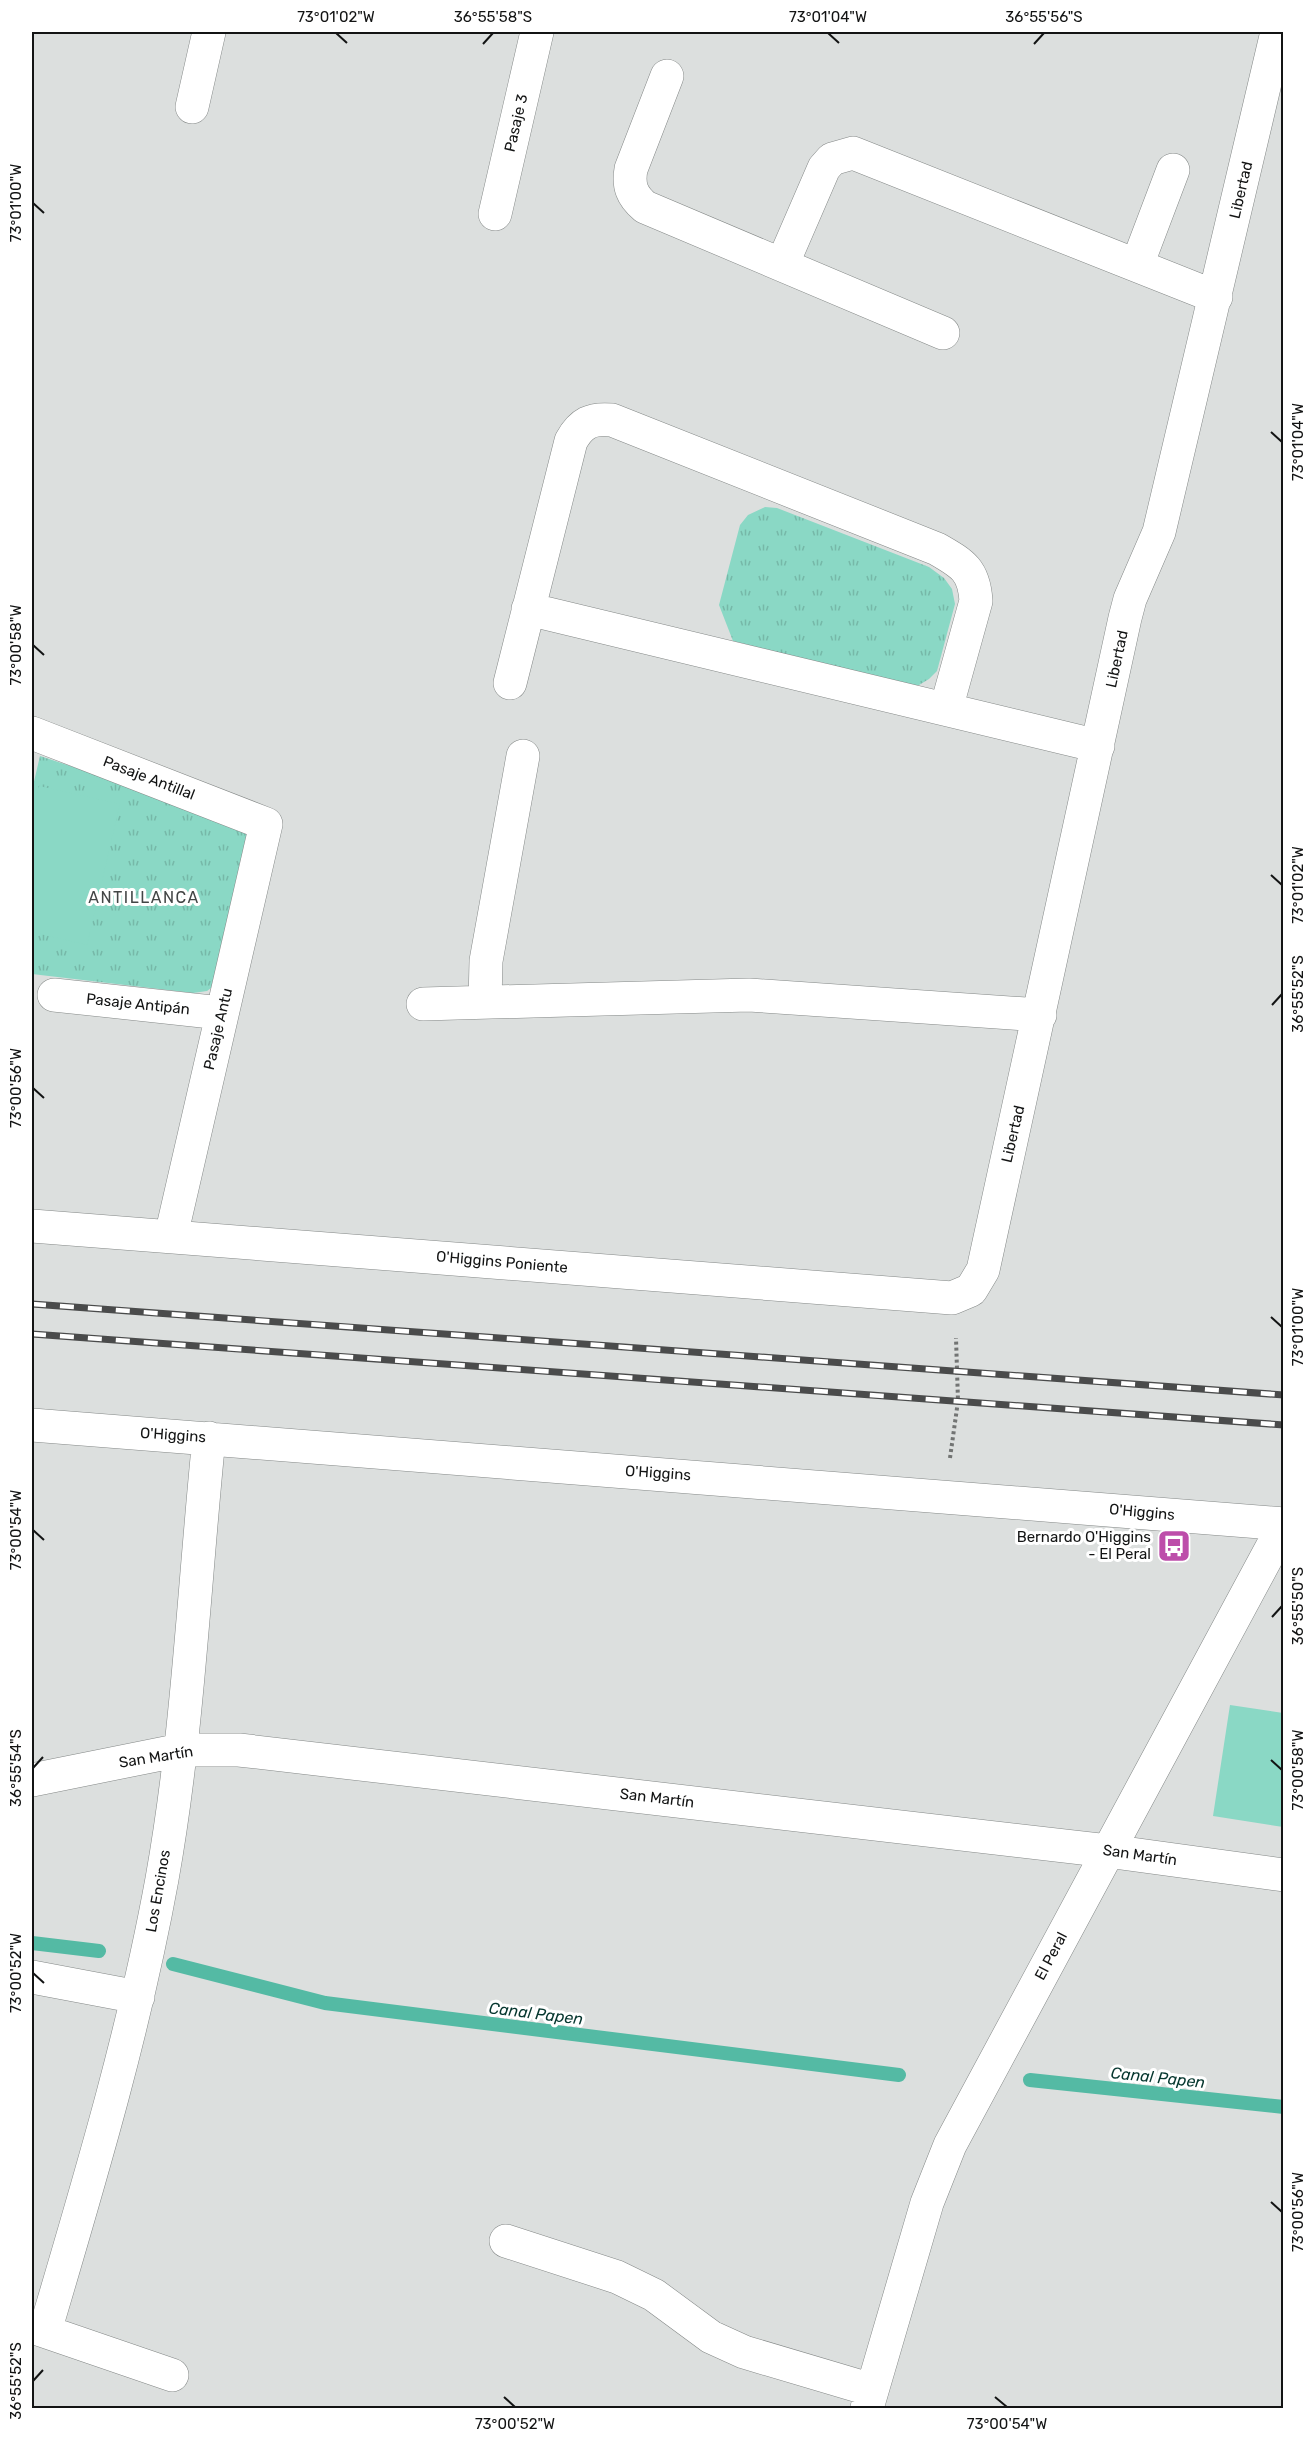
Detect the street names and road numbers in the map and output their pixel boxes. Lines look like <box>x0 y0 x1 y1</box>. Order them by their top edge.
street label: Pasaje 3 <box>501 92 531 154</box>
street label: Libertad <box>1226 160 1256 220</box>
street label: Libertad <box>1102 629 1132 689</box>
street label: Pasaje Antillal <box>100 752 198 804</box>
street label: Pasaje Antu <box>200 986 236 1072</box>
street label: Pasaje Antipán <box>85 990 191 1018</box>
street label: Libertad <box>998 1104 1028 1164</box>
street label: O'Higgins Poniente <box>435 1247 569 1277</box>
street label: O'Higgins <box>139 1424 207 1446</box>
street label: O'Higgins <box>624 1462 692 1484</box>
street label: O'Higgins <box>1108 1500 1176 1524</box>
street label: San Martín <box>118 1742 194 1772</box>
street label: San Martín <box>619 1785 695 1811</box>
street label: San Martín <box>1102 1841 1178 1869</box>
street label: Los Encinos <box>142 1848 174 1934</box>
street label: El Peral <box>1031 1929 1071 1983</box>

